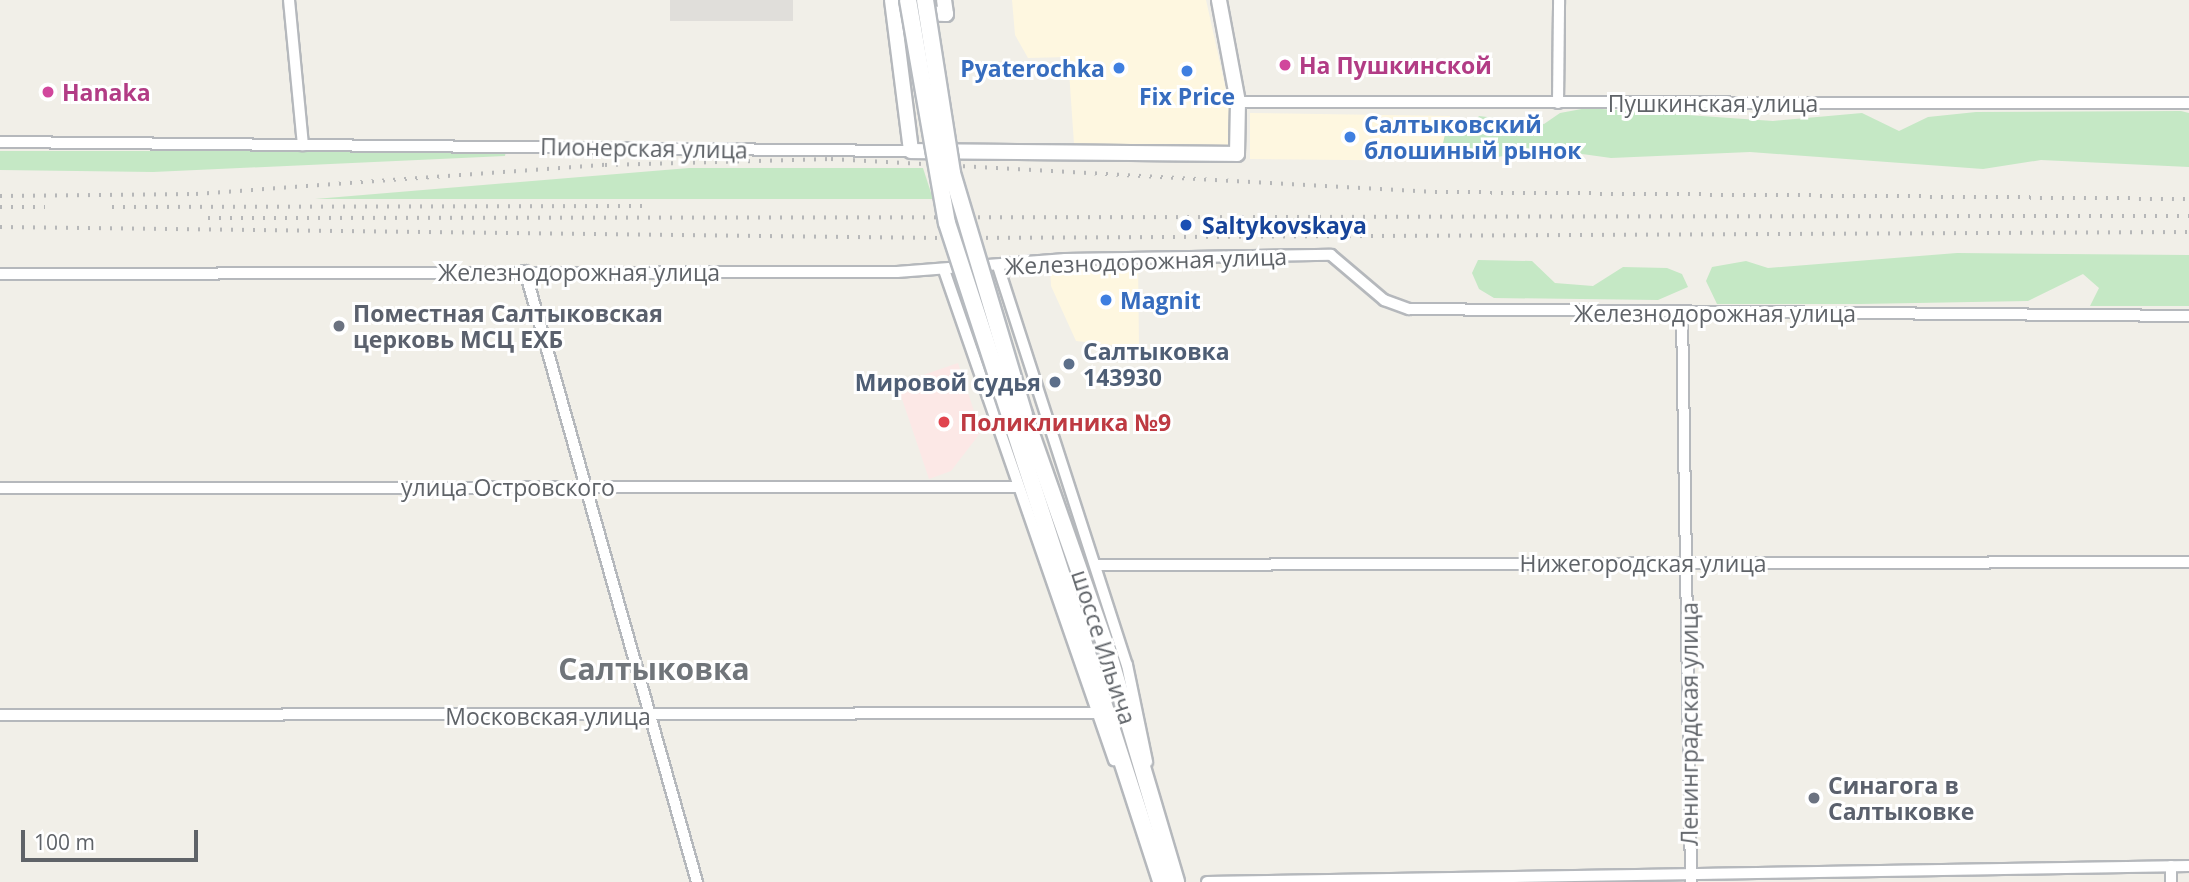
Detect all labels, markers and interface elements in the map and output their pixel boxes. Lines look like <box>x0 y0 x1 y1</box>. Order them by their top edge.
place label: На Пушкинской <box>1299 51 1492 79</box>
place label: Pyaterochka <box>960 54 1105 82</box>
marker: На Пушкинской <box>1277 57 1293 73</box>
marker: Pyaterochka <box>1111 60 1127 76</box>
marker: Fix Price <box>1179 63 1195 79</box>
place label: Hanaka <box>62 78 151 106</box>
place label: Fix Price <box>1139 82 1235 110</box>
marker: Hanaka <box>40 84 56 100</box>
street label: Пушкинская улица <box>1608 89 1818 117</box>
place label: Салтыковский блошиный рынок <box>1364 110 1581 164</box>
marker: Салтыковский блошиный рынок <box>1342 129 1358 145</box>
street label: Пионерская улица <box>540 132 748 164</box>
place label: Saltykovskaya <box>1202 211 1367 239</box>
marker: Saltykovskaya <box>1176 215 1196 235</box>
street label: Железнодорожная улица <box>1004 242 1288 280</box>
street label: Железнодорожная улица <box>438 258 720 286</box>
place label: Magnit <box>1120 286 1201 314</box>
marker: Magnit <box>1098 292 1114 308</box>
place label: Поместная Салтыковская церковь МСЦ ЕХБ <box>353 299 663 353</box>
street label: Железнодорожная улица <box>1574 299 1856 327</box>
marker: Поместная Салтыковская церковь МСЦ ЕХБ <box>331 318 347 334</box>
place label: Салтыковка 143930 <box>1083 337 1230 391</box>
marker: Салтыковка 143930 <box>1061 356 1077 372</box>
place label: Мировой судья <box>855 368 1041 396</box>
marker: Мировой судья <box>1047 374 1063 390</box>
place label: Поликлиника №9 <box>960 408 1171 436</box>
marker: Поликлиника №9 <box>934 412 954 432</box>
street label: улица Островского <box>401 473 615 501</box>
street label: Нижегородская улица <box>1519 549 1767 577</box>
street label: шоссе Ильича <box>1066 566 1142 728</box>
street label: Ленинградская улица <box>1675 602 1703 846</box>
district label: Салтыковка <box>558 651 750 687</box>
street label: Московская улица <box>445 702 651 730</box>
place label: Синагога в Салтыковке <box>1828 771 1974 825</box>
marker: Синагога в Салтыковке <box>1806 790 1822 806</box>
scale bar <box>24 816 201 860</box>
text: 100 m <box>34 828 95 856</box>

